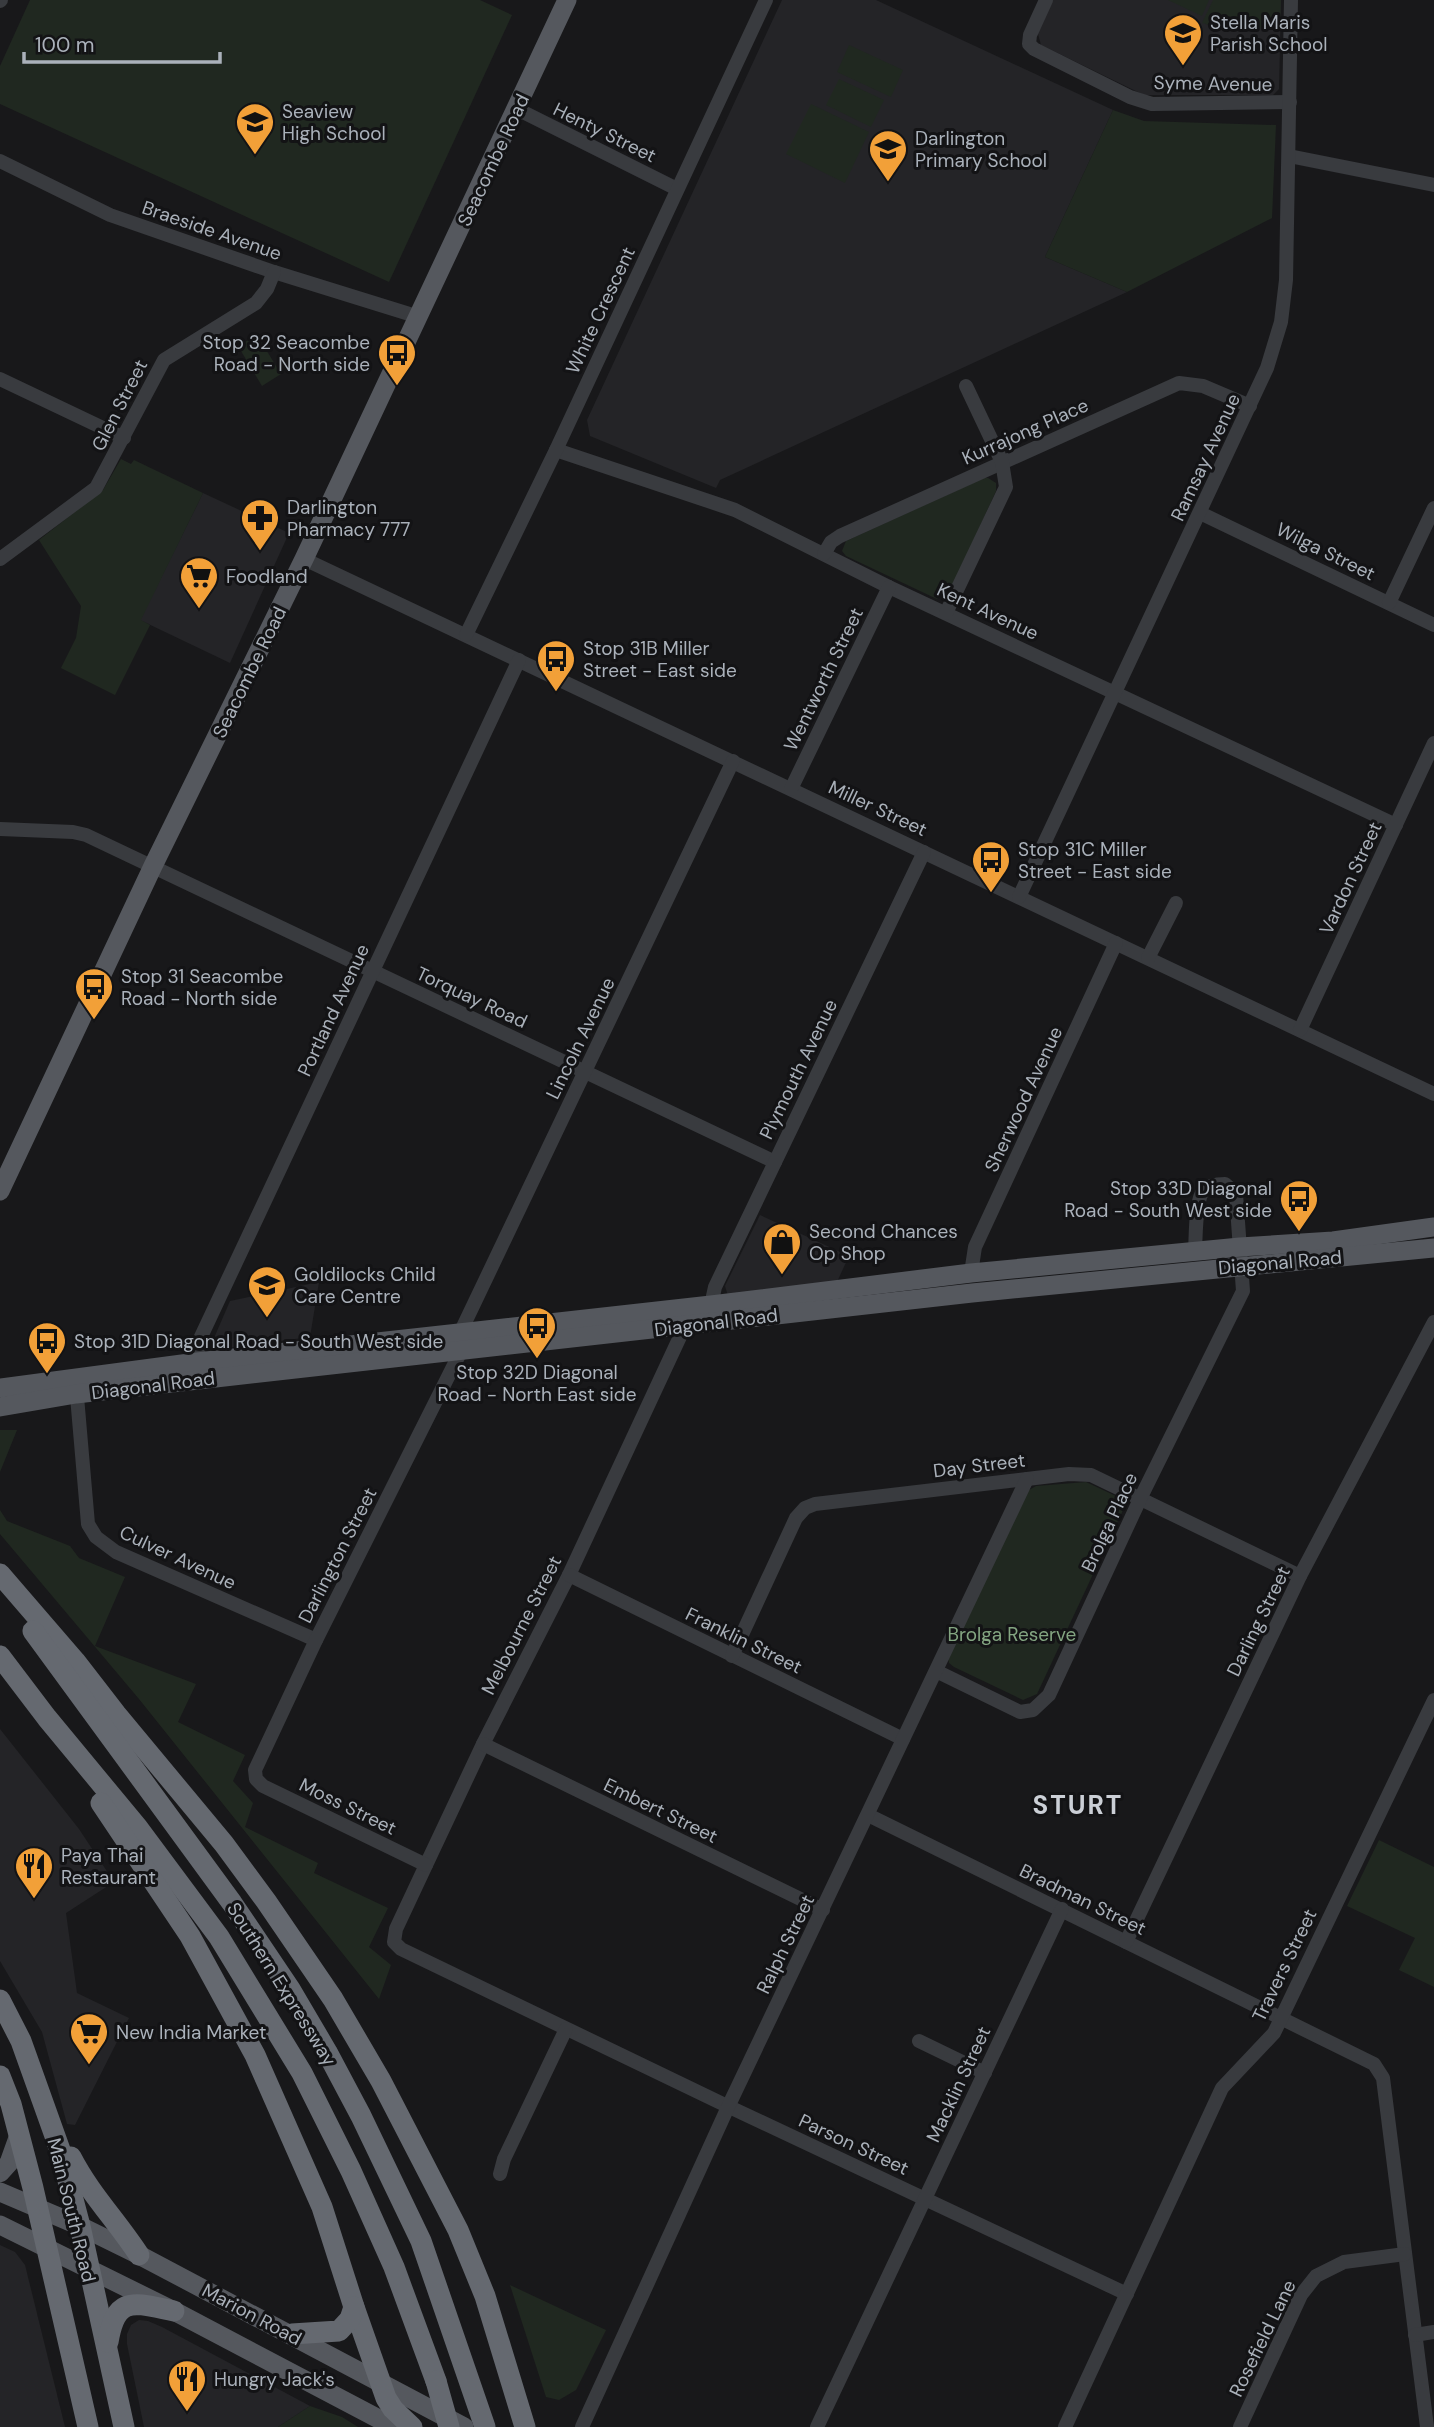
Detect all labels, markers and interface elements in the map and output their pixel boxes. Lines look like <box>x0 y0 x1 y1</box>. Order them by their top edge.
place label: Stella Maris Parish School <box>1210 10 1328 57</box>
school or university icon: Stella Maris Parish School <box>1162 12 1204 67</box>
scale bar <box>24 21 220 65</box>
text: 100 m <box>35 31 95 59</box>
street label: Syme Avenue <box>1153 70 1273 97</box>
street label: Seacombe Road <box>452 90 535 230</box>
street label: Henty Street <box>549 97 660 168</box>
place label: Seaview High School <box>282 99 386 146</box>
school or university icon: Seaview High School <box>234 101 276 156</box>
place label: Darlington Primary School <box>915 126 1047 173</box>
school or university icon: Darlington Primary School <box>867 128 909 183</box>
street label: Braeside Avenue <box>139 195 285 266</box>
street label: White Crescent <box>560 243 641 378</box>
place label: Stop 32 Seacombe Road - North side <box>202 330 370 377</box>
bus stop icon: Stop 32 Seacombe Road - North side <box>376 332 418 387</box>
street label: Glen Street <box>86 355 153 455</box>
street label: Ramsay Avenue <box>1165 389 1246 525</box>
street label: Kurrajong Place <box>958 392 1092 470</box>
place label: Darlington Pharmacy 777 <box>287 495 411 542</box>
pharmacy icon: Darlington Pharmacy 777 <box>239 497 281 552</box>
street label: Wilga Street <box>1272 517 1379 586</box>
supermarket icon: Foodland <box>178 555 220 610</box>
place label: Foodland <box>226 564 308 589</box>
street label: Kent Avenue <box>933 577 1043 646</box>
street label: Seacombe Road <box>207 602 292 742</box>
street label: Wentworth Street <box>778 604 869 755</box>
place label: Stop 31B Miller Street - East side <box>583 636 737 683</box>
bus stop icon: Stop 31B Miller Street - East side <box>535 638 577 693</box>
street label: Miller Street <box>825 775 931 842</box>
street label: Vardon Street <box>1313 818 1387 939</box>
place label: Stop 31C Miller Street - East side <box>1018 837 1172 884</box>
bus stop icon: Stop 31C Miller Street - East side <box>970 839 1012 894</box>
street label: Portland Avenue <box>292 940 375 1080</box>
street label: Torquay Road <box>412 961 531 1034</box>
place label: Stop 31 Seacombe Road - North side <box>121 964 283 1011</box>
bus stop icon: Stop 31 Seacombe Road - North side <box>73 966 115 1021</box>
street label: Lincoln Avenue <box>540 973 621 1103</box>
street label: Plymouth Avenue <box>754 995 843 1143</box>
street label: Sherwood Avenue <box>979 1022 1068 1176</box>
place label: Stop 33D Diagonal Road - South West side <box>1064 1176 1272 1223</box>
bus stop icon: Stop 33D Diagonal Road - South West side <box>1278 1178 1320 1233</box>
place label: Second Chances Op Shop <box>809 1219 958 1266</box>
shop icon: Second Chances Op Shop <box>761 1221 803 1276</box>
street label: Diagonal Road <box>1217 1245 1343 1280</box>
place label: Goldilocks Child Care Centre <box>294 1262 436 1309</box>
school or university icon: Goldilocks Child Care Centre <box>246 1264 288 1319</box>
street label: Diagonal Road <box>653 1303 779 1342</box>
bus stop icon: Stop 32D Diagonal Road - North East side <box>516 1305 558 1360</box>
bus stop icon: Stop 31D Diagonal Road - South West side <box>26 1320 68 1375</box>
place label: Stop 31D Diagonal Road - South West side <box>74 1329 443 1354</box>
place label: Stop 32D Diagonal Road - North East side <box>438 1360 636 1407</box>
street label: Diagonal Road <box>90 1366 216 1405</box>
street label: Day Street <box>932 1447 1027 1484</box>
street label: Brolga Place <box>1076 1468 1143 1576</box>
street label: Darlington Street <box>292 1483 382 1627</box>
street label: Culver Avenue <box>116 1520 240 1595</box>
street label: Melbourne Street <box>476 1552 567 1699</box>
street label: Darling Street <box>1221 1562 1296 1680</box>
street label: Franklin Street <box>681 1601 806 1679</box>
park label: Brolga Reserve <box>948 1622 1076 1647</box>
street label: Moss Street <box>295 1772 401 1841</box>
street label: Embert Street <box>600 1772 722 1849</box>
district label: STURT <box>1033 1788 1123 1822</box>
place label: Paya Thai Restaurant <box>61 1843 156 1890</box>
restaurant icon: Paya Thai Restaurant <box>13 1845 55 1900</box>
street label: Bradman Street <box>1015 1858 1150 1941</box>
street label: Ralph Street <box>751 1891 820 1998</box>
street label: Southern Expressway <box>221 1898 342 2071</box>
street label: Travers Street <box>1246 1905 1323 2026</box>
supermarket icon: New India Market <box>68 2011 110 2066</box>
place label: New India Market <box>116 2020 266 2045</box>
street label: Macklin Street <box>921 2022 996 2146</box>
street label: Parson Street <box>795 2108 913 2181</box>
street label: Main South Road <box>42 2135 102 2285</box>
street label: Rosefield Lane <box>1223 2276 1302 2401</box>
street label: Marion Road <box>198 2278 306 2351</box>
restaurant icon: Hungry Jack's <box>166 2358 208 2413</box>
place label: Hungry Jack's <box>214 2367 335 2392</box>

